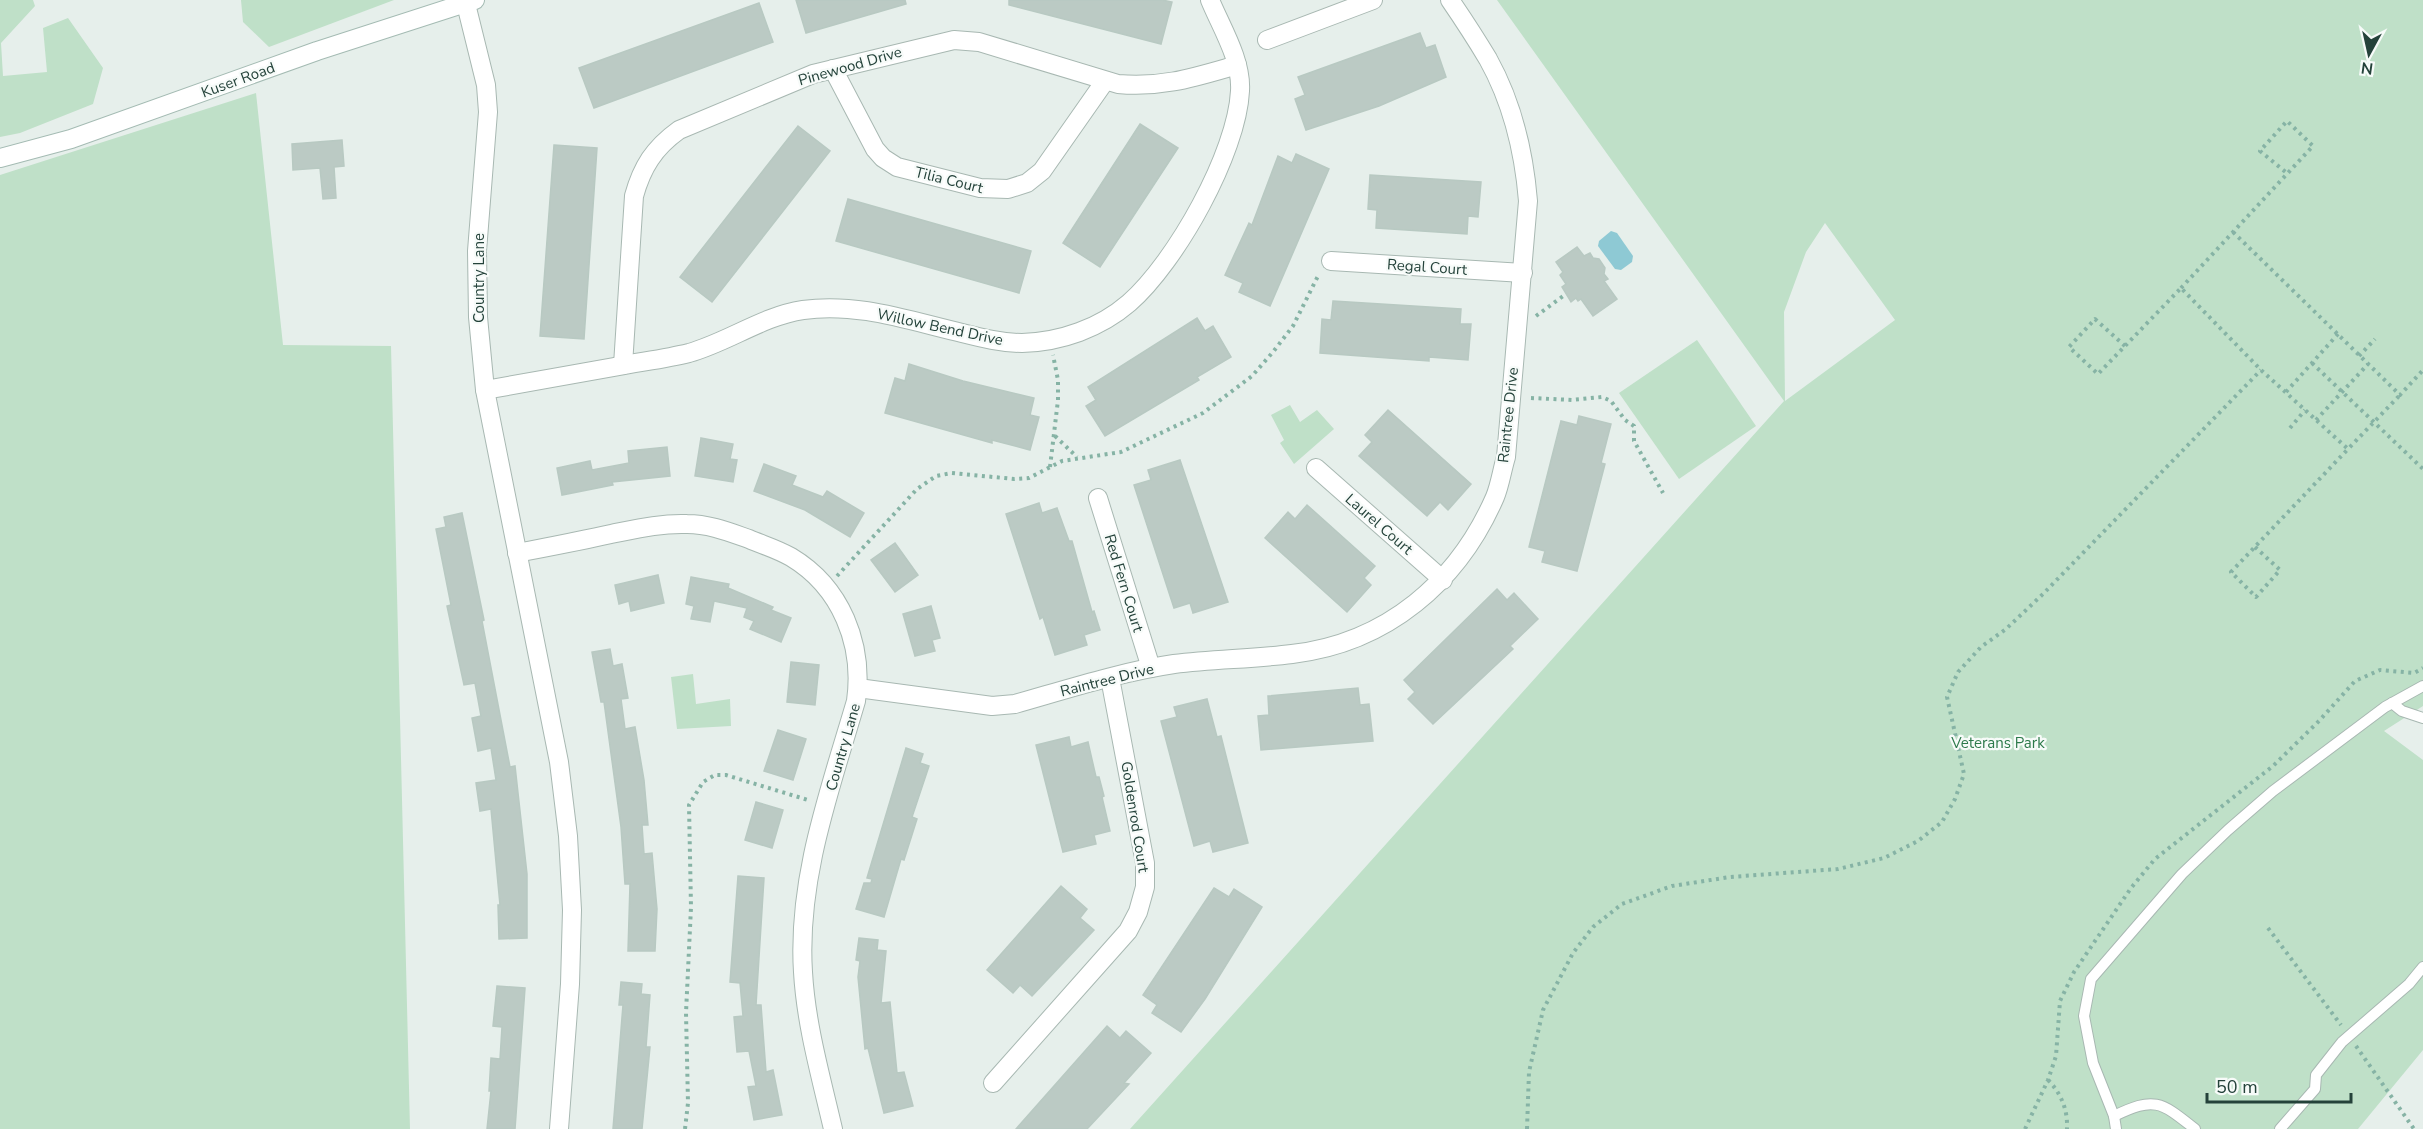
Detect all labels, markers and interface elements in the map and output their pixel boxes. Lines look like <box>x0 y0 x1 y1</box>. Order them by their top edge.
north arrow <box>2339 24 2399 84</box>
street label: Pinewood Drive <box>796 42 904 90</box>
text: N <box>2360 56 2375 80</box>
street label: Kuser Road <box>198 57 278 103</box>
street label: Tilia Court <box>913 162 986 198</box>
street label: Country Lane <box>469 233 489 323</box>
street label: Regal Court <box>1386 254 1468 280</box>
street label: Willow Bend Drive <box>875 304 1005 350</box>
street label: Raintree Drive <box>1493 366 1523 464</box>
street label: Laurel Court <box>1341 489 1418 559</box>
street label: Red Fern Court <box>1100 532 1149 635</box>
street label: Raintree Drive <box>1058 659 1156 701</box>
street label: Country Lane <box>821 701 865 793</box>
park label: Veterans Park <box>1950 733 2045 753</box>
street label: Goldenrod Court <box>1116 760 1154 875</box>
scale bar <box>2207 1066 2351 1104</box>
text: 50 m <box>2216 1075 2258 1099</box>

